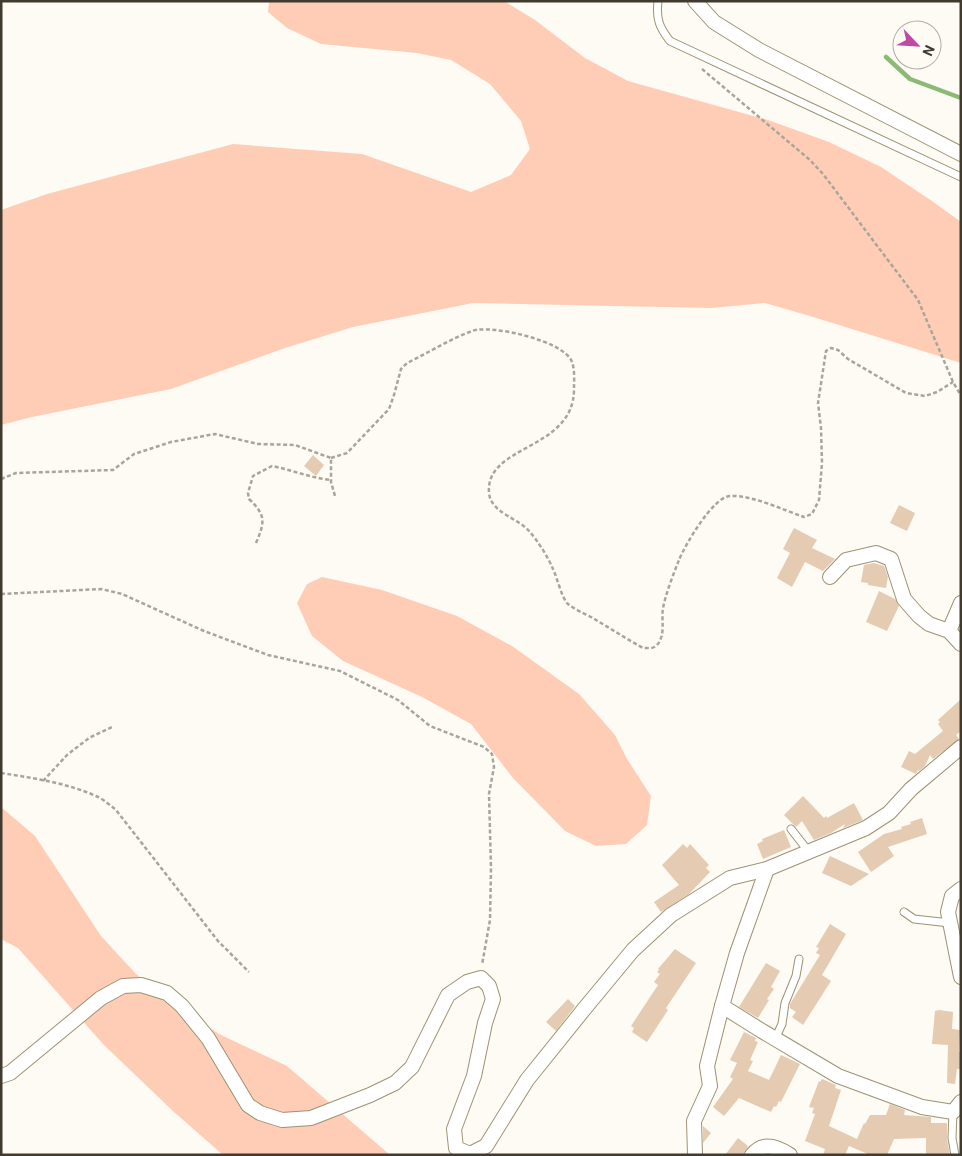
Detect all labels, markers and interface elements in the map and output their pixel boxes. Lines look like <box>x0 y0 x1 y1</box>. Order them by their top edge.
north arrow <box>892 20 942 70</box>
text: N <box>919 43 938 58</box>

